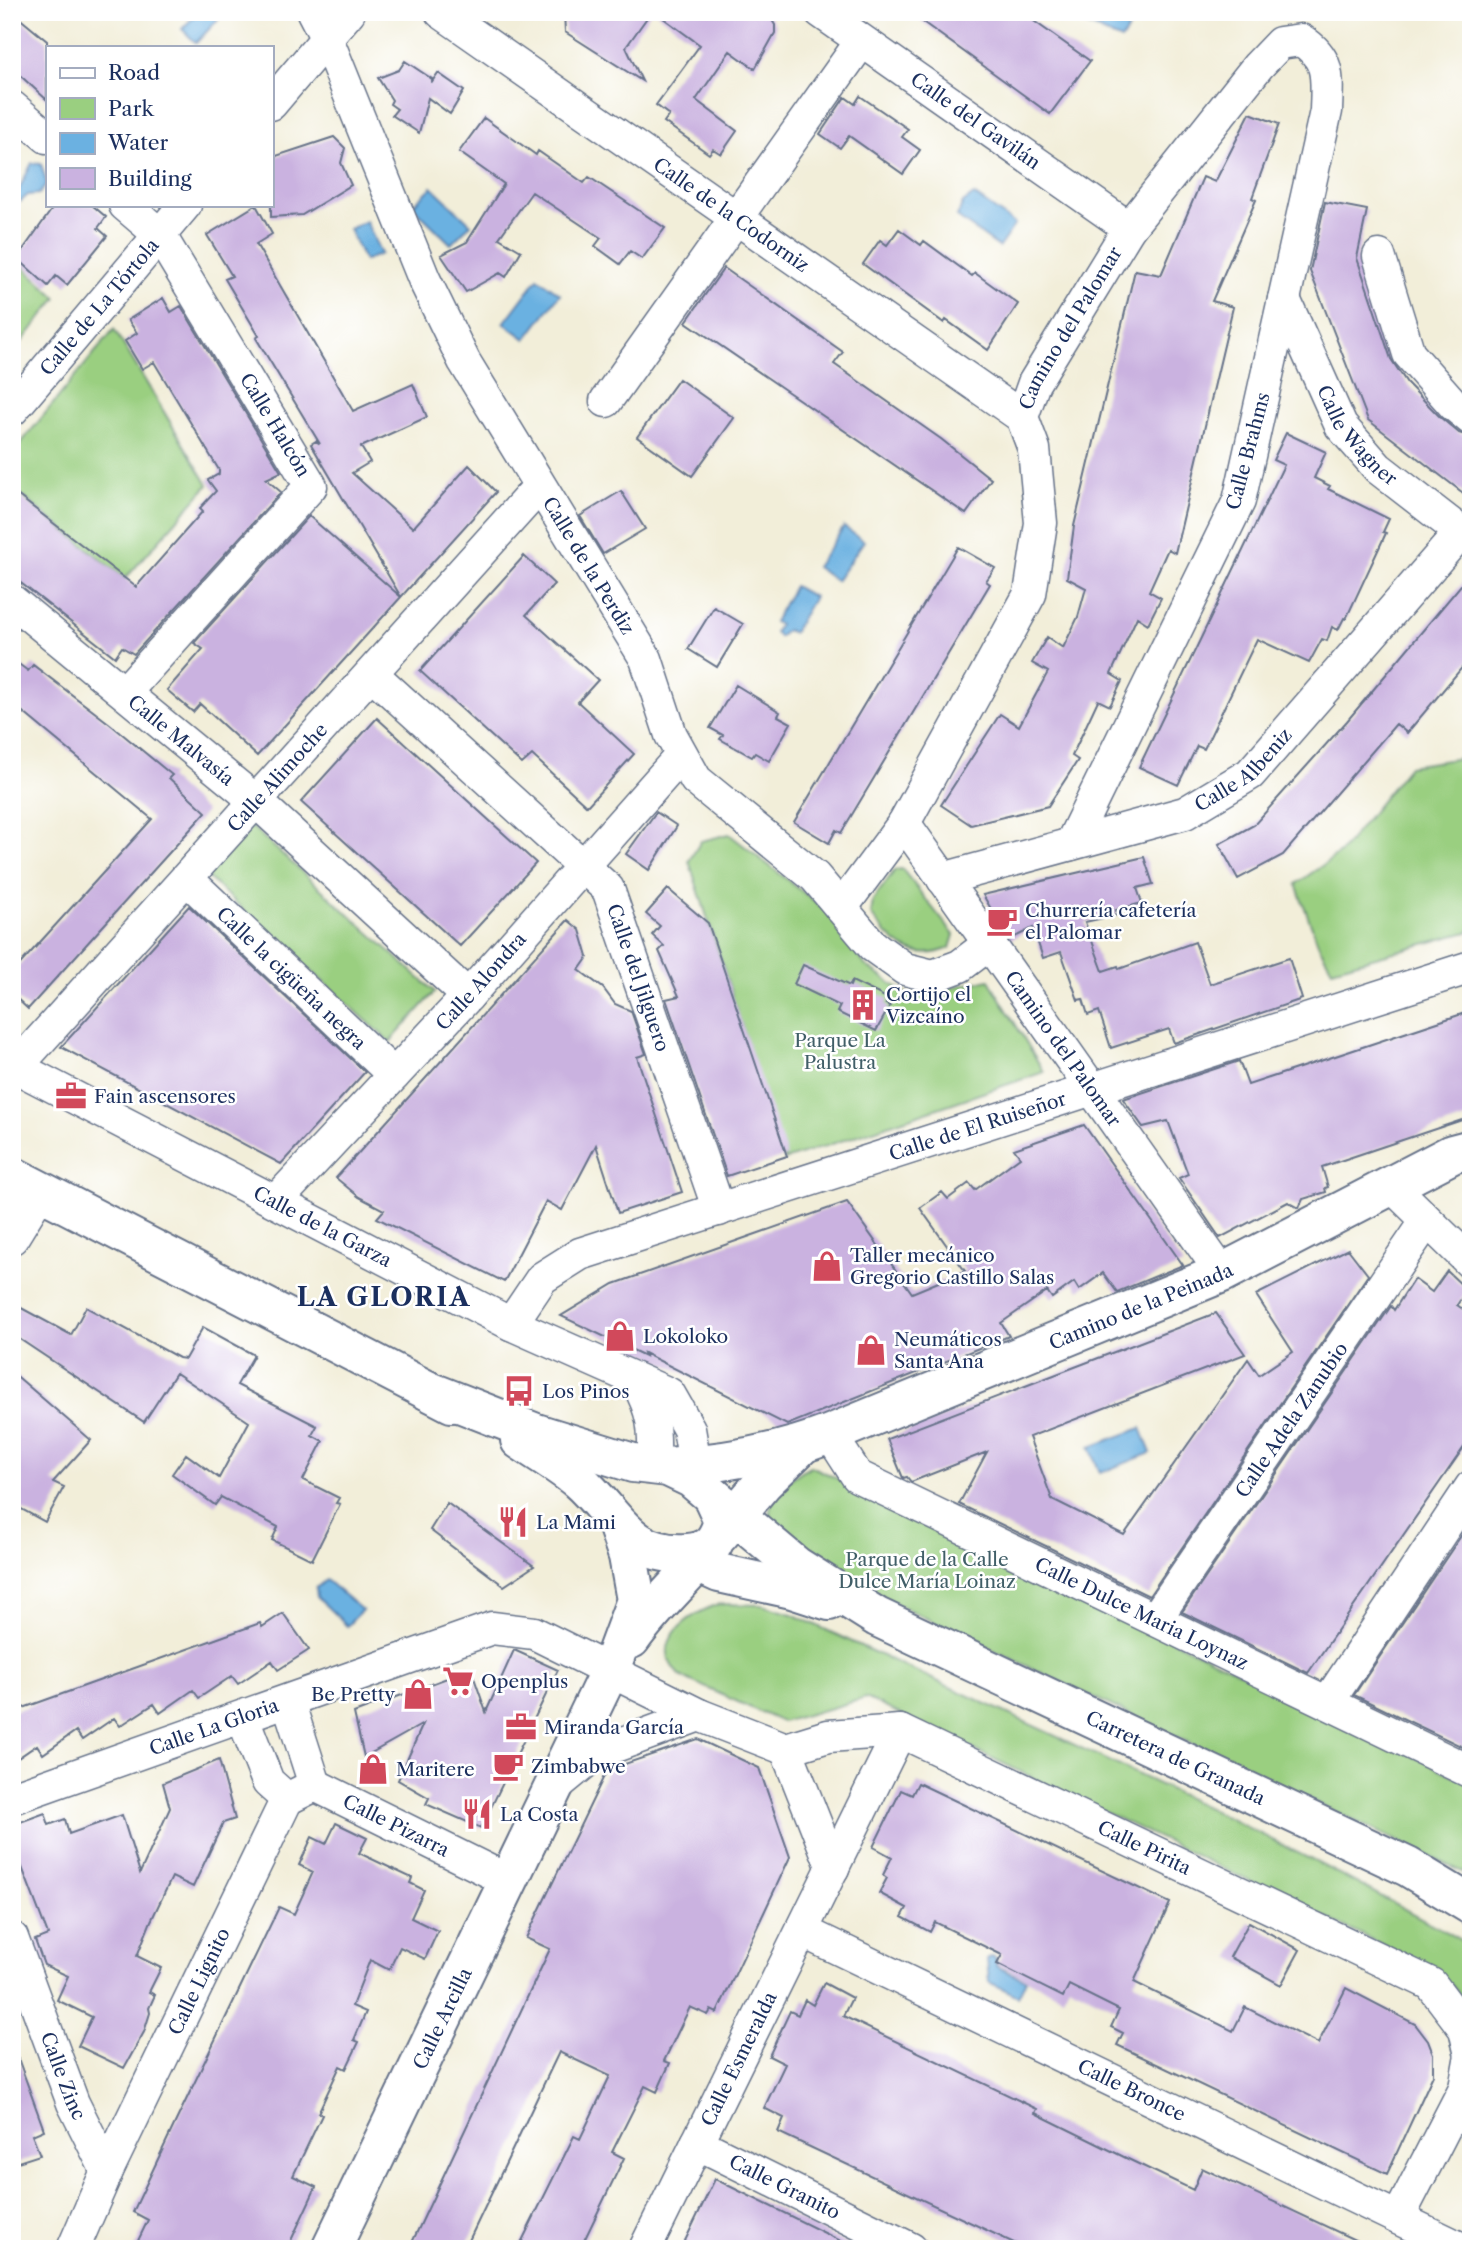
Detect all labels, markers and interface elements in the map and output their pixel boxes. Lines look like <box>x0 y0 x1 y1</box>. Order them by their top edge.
legend <box>46 46 273 206</box>
text: Road <box>108 60 160 85</box>
street label: Calle del Gavilán <box>906 67 1045 174</box>
text: Park <box>108 96 154 121</box>
text: Water <box>107 130 168 155</box>
street label: Calle de la Codorniz <box>649 152 814 277</box>
text: Building <box>108 166 193 191</box>
street label: Calle de La Tórtola <box>35 234 163 380</box>
street label: Camino del Palomar <box>1014 242 1126 412</box>
street label: Calle Halcón <box>235 369 315 481</box>
street label: Calle Wagner <box>1313 382 1402 490</box>
street label: Calle Brahms <box>1221 390 1275 512</box>
street label: Calle de la Perdiz <box>538 492 640 638</box>
street label: Calle Malvasía <box>124 690 239 790</box>
street label: Calle Alimoche <box>222 718 332 836</box>
street label: Calle Albeniz <box>1190 723 1296 816</box>
place label: Churrería cafetería el Palomar <box>1025 899 1197 944</box>
street label: Calle del Jilguero <box>602 901 675 1054</box>
street label: Calle la cigüeña negra <box>212 902 371 1054</box>
cafe icon: Churrería cafetería el Palomar <box>985 904 1019 938</box>
street label: Calle Alondra <box>431 927 531 1035</box>
street label: Camino del Palomar <box>1000 966 1126 1131</box>
place label: Cortijo el Vizcaíno <box>885 983 972 1028</box>
building icon: Cortijo el Vizcaíno <box>846 988 880 1022</box>
park label: Parque La Palustra <box>794 1029 886 1074</box>
office icon: Fain ascensores <box>54 1079 88 1113</box>
place label: Fain ascensores <box>94 1085 236 1108</box>
street label: Calle de El Ruiseñor <box>886 1087 1069 1165</box>
street label: Calle de la Garza <box>250 1181 396 1272</box>
place label: Taller mecánico Gregorio Castillo Salas <box>850 1244 1054 1289</box>
shop icon: Taller mecánico Gregorio Castillo Salas <box>810 1249 844 1283</box>
street label: Camino de la Peinada <box>1046 1258 1237 1354</box>
district label: LA GLORIA <box>297 1281 471 1313</box>
shop icon: Lokoloko <box>603 1319 637 1353</box>
place label: Lokoloko <box>643 1325 728 1348</box>
place label: Neumáticos Santa Ana <box>894 1328 1002 1373</box>
shop icon: Neumáticos Santa Ana <box>854 1333 888 1367</box>
street label: Calle Adela Zanubio <box>1230 1338 1352 1502</box>
bus stop icon: Los Pinos <box>502 1374 536 1408</box>
place label: Los Pinos <box>542 1380 630 1403</box>
restaurant icon: La Mami <box>496 1505 530 1539</box>
place label: La Mami <box>536 1511 616 1534</box>
park label: Parque de la Calle Dulce María Loinaz <box>838 1548 1016 1593</box>
street label: Calle Dulce Maria Loynaz <box>1031 1552 1252 1674</box>
supermarket icon: Openplus <box>441 1664 475 1698</box>
place label: Openplus <box>481 1670 568 1693</box>
shop icon: Be Pretty <box>401 1677 435 1711</box>
place label: Be Pretty <box>311 1683 395 1706</box>
street label: Calle La Gloria <box>146 1693 281 1760</box>
street label: Carretera de Granada <box>1082 1706 1269 1810</box>
office icon: Miranda García <box>504 1710 538 1744</box>
place label: Miranda García <box>544 1716 684 1739</box>
cafe icon: Zimbabwe <box>491 1749 525 1783</box>
shop icon: Maritere <box>356 1752 390 1786</box>
place label: Zimbabwe <box>531 1755 626 1778</box>
place label: Maritere <box>396 1758 475 1781</box>
street label: Calle Pizarra <box>339 1789 453 1861</box>
restaurant icon: La Costa <box>460 1797 494 1831</box>
place label: La Costa <box>500 1803 579 1826</box>
street label: Calle Pirita <box>1094 1815 1195 1879</box>
street label: Calle Lignito <box>163 1924 234 2038</box>
street label: Calle Arcilla <box>408 1964 476 2073</box>
street label: Calle Esmeralda <box>696 1988 781 2130</box>
street label: Calle Zinc <box>36 2029 91 2124</box>
street label: Calle Bronce <box>1074 2054 1189 2126</box>
street label: Calle Granito <box>725 2149 844 2224</box>

